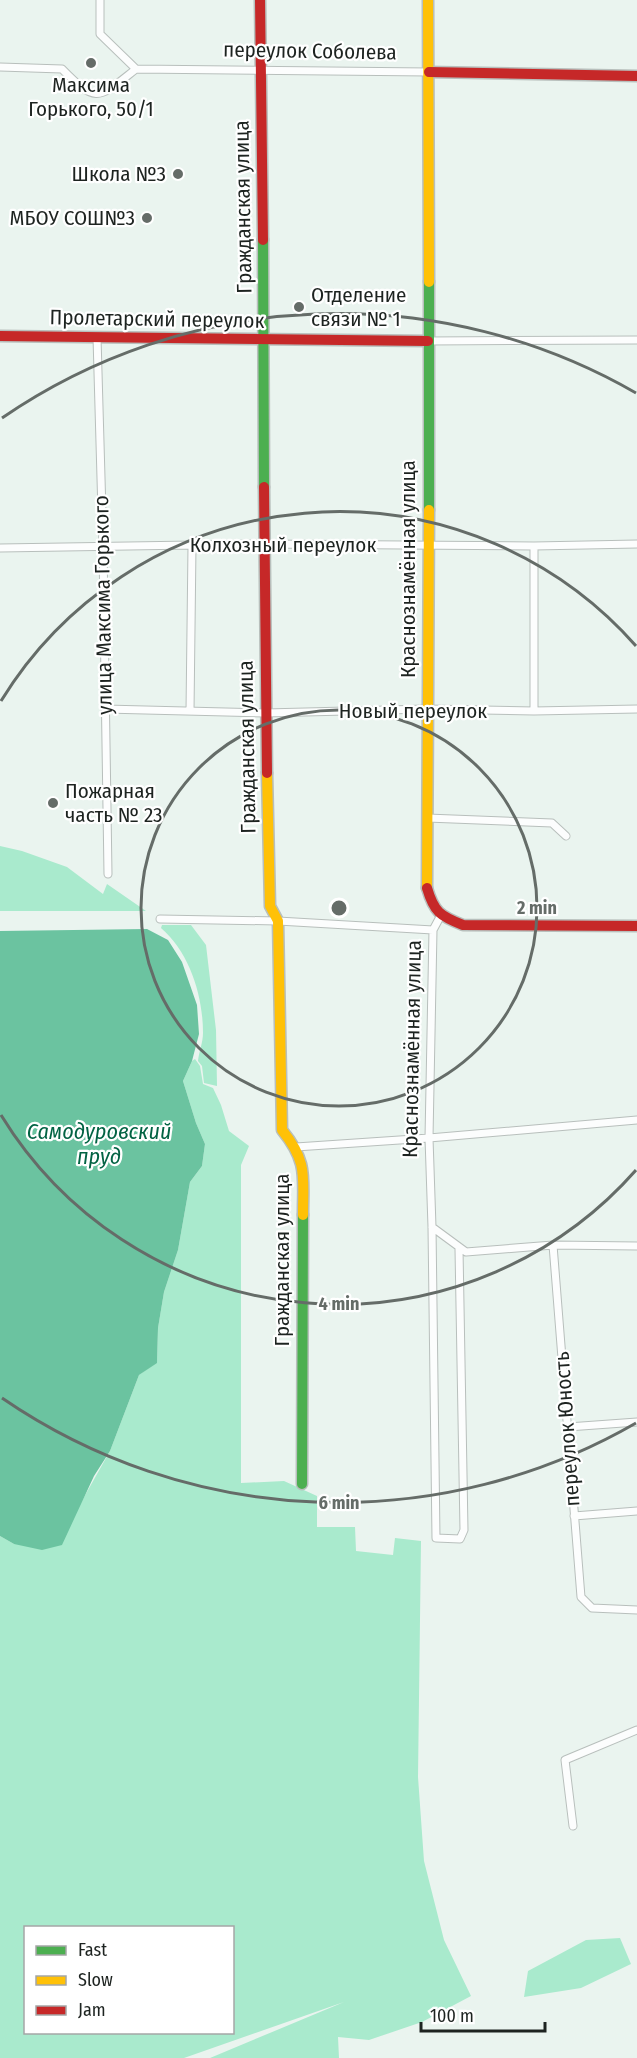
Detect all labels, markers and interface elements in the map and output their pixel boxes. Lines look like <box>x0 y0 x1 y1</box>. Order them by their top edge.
street label: переулок Соболева <box>223 36 397 66</box>
marker: Максима Горького, 50/1 <box>84 56 98 70</box>
place label: Максима Горького, 50/1 <box>28 72 154 122</box>
street label: Гражданская улица <box>228 120 258 294</box>
place label: Школа №3 <box>72 161 166 187</box>
marker: Школа №3 <box>171 167 185 181</box>
place label: МБОУ СОШ№3 <box>10 205 135 231</box>
marker: МБОУ СОШ№3 <box>140 211 154 225</box>
place label: Отделение связи № 1 <box>311 282 407 332</box>
marker: Отделение связи № 1 <box>292 300 306 314</box>
street label: Пролетарский переулок <box>49 304 265 334</box>
street label: Краснознамённая улица <box>395 460 421 678</box>
street label: улица Максима Горького <box>88 495 118 715</box>
street label: Колхозный переулок <box>190 532 376 558</box>
street label: Гражданская улица <box>232 660 262 834</box>
street label: Новый переулок <box>339 698 487 724</box>
place label: Пожарная часть № 23 <box>65 778 163 828</box>
marker: Пожарная часть № 23 <box>46 796 60 810</box>
text: 2 min <box>516 897 557 919</box>
centre of rings <box>329 898 349 918</box>
street label: Краснознамённая улица <box>397 940 427 1158</box>
water label: Самодуровский пруд <box>27 1118 171 1170</box>
street label: Гражданская улица <box>269 1173 295 1347</box>
text: 4 min <box>319 1293 359 1315</box>
street label: переулок Юность <box>549 1350 585 1507</box>
text: 6 min <box>319 1492 360 1514</box>
legend <box>24 1926 234 2034</box>
text: Fast <box>78 1939 107 1961</box>
text: Slow <box>78 1969 113 1991</box>
scale bar <box>421 1995 546 2033</box>
text: Jam <box>78 1999 106 2021</box>
text: 100 m <box>430 2005 474 2027</box>

